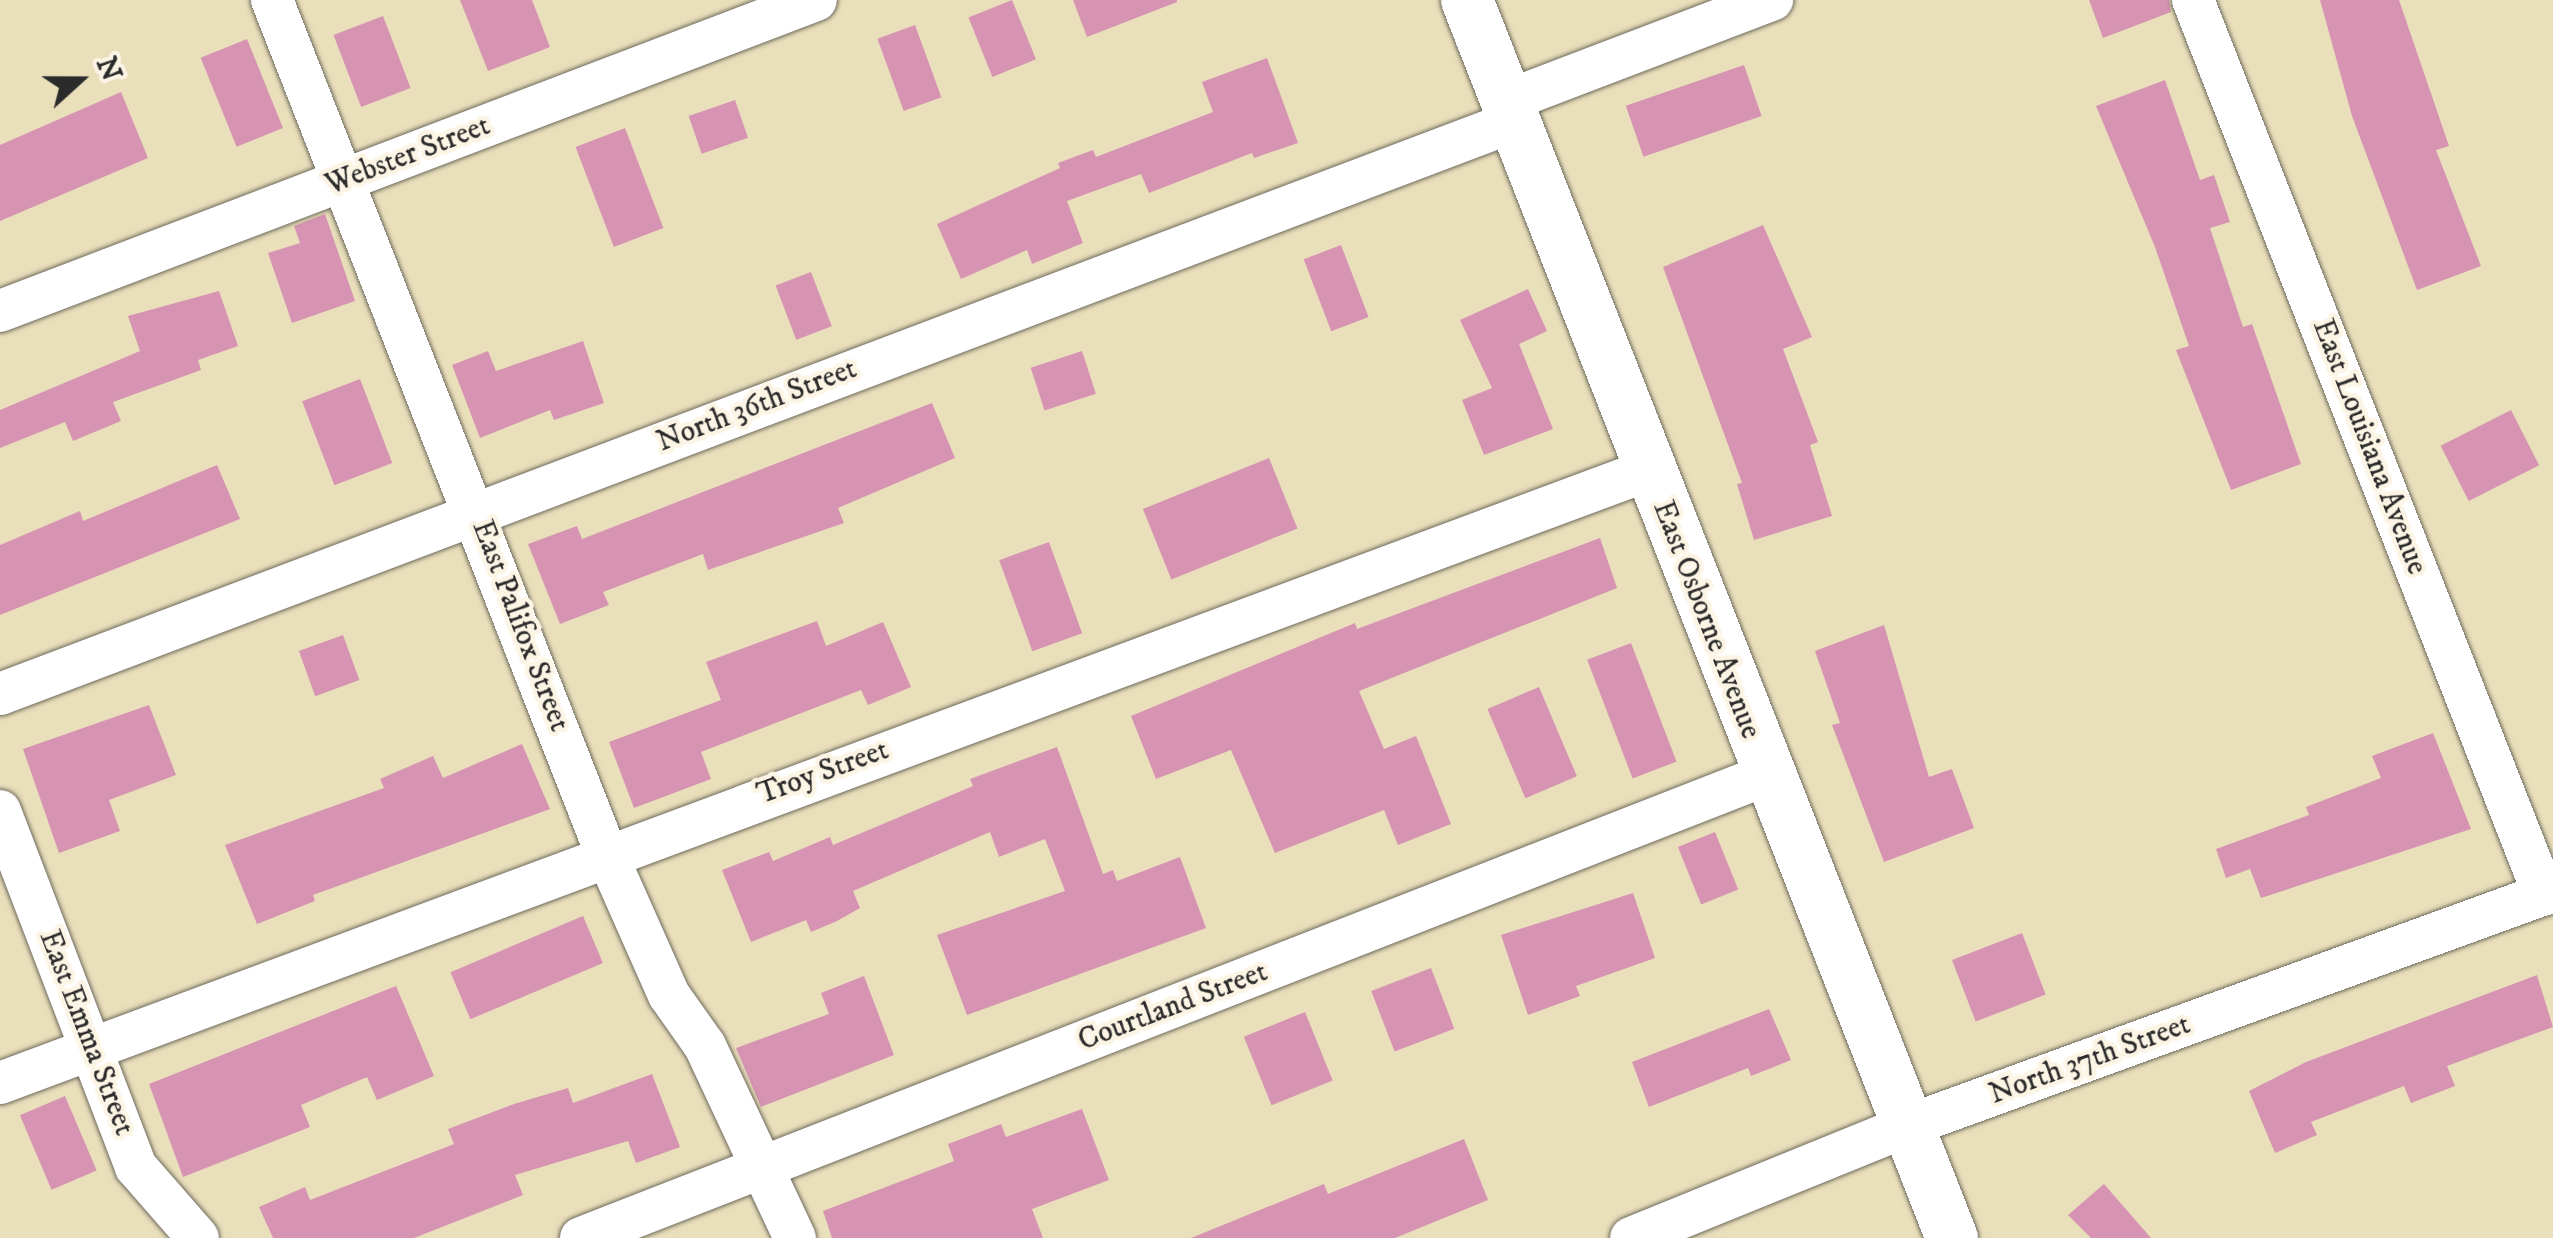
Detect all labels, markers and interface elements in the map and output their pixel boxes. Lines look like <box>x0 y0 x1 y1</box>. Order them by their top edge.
north arrow <box>30 30 130 130</box>
text: N <box>88 52 129 86</box>
street label: Webster Street <box>321 108 495 204</box>
street label: East Louisiana Avenue <box>2304 314 2434 580</box>
street label: North 36th Street <box>652 351 862 461</box>
street label: East Osborne Avenue <box>1644 496 1768 744</box>
street label: East Palifox Street <box>463 515 577 737</box>
street label: Troy Street <box>752 733 894 813</box>
street label: East Emma Street <box>30 925 142 1141</box>
street label: Courtland Street <box>1073 954 1273 1060</box>
street label: North 37th Street <box>1985 1007 2195 1113</box>

